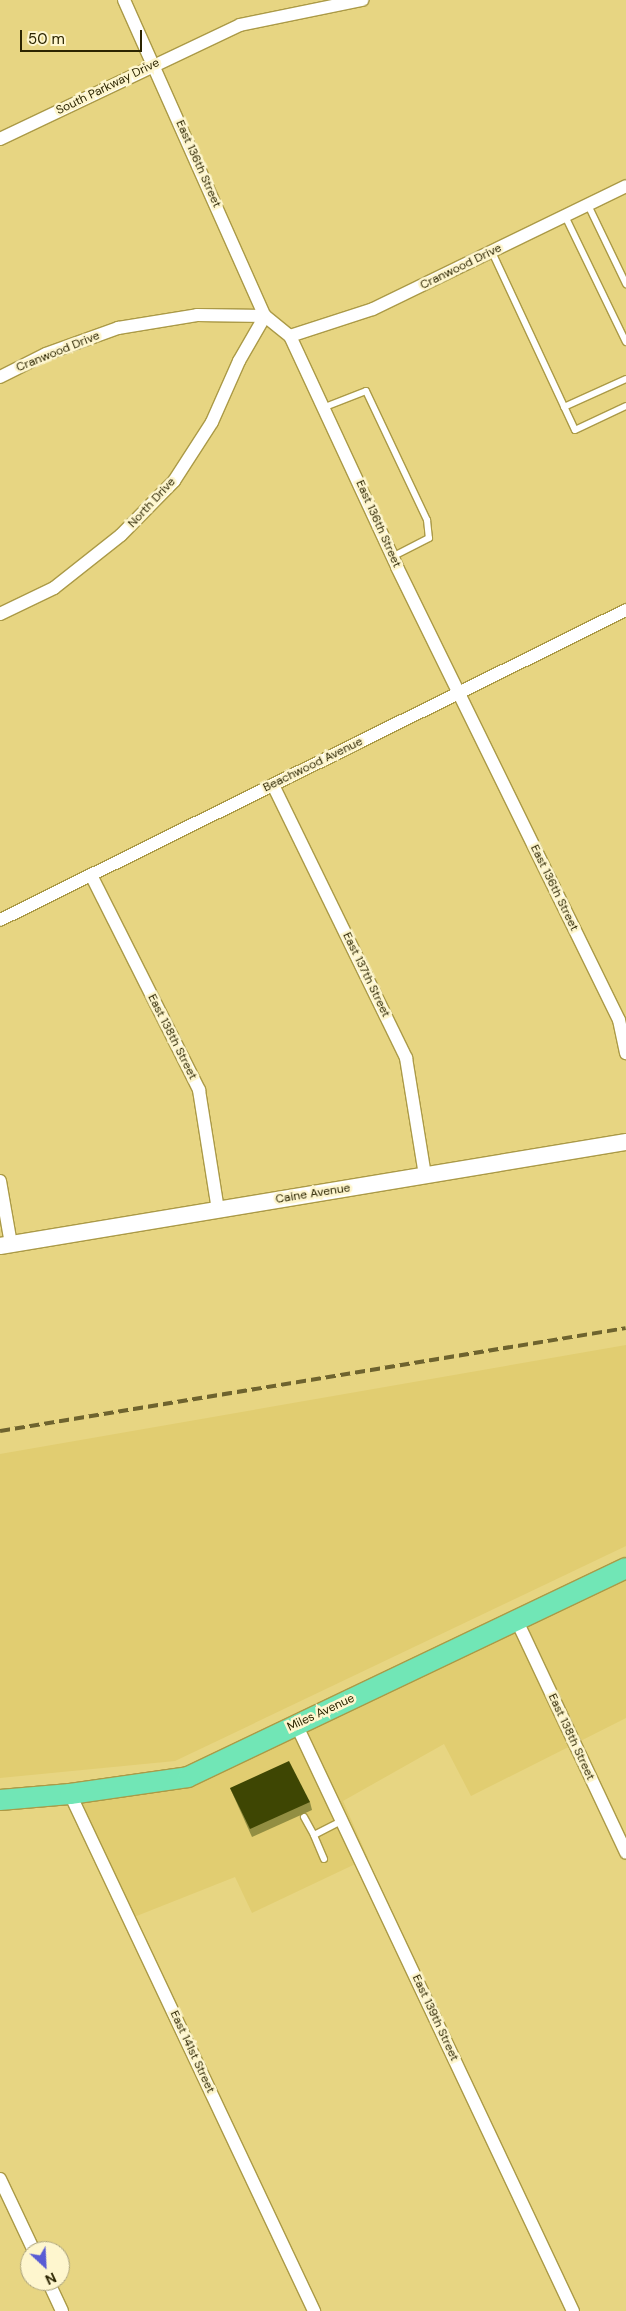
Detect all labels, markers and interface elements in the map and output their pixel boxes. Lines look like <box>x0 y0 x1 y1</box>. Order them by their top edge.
scale bar <box>22 20 145 52</box>
text: 50 m <box>28 29 65 49</box>
street label: South Parkway Drive <box>54 56 162 118</box>
street label: East 136th Street <box>172 118 224 210</box>
street label: Cranwood Drive <box>418 241 504 293</box>
street label: Cranwood Drive <box>14 329 102 375</box>
street label: North Drive <box>125 475 179 531</box>
street label: East 136th Street <box>352 478 404 570</box>
street label: Beachwood Avenue <box>261 735 365 795</box>
street label: East 136th Street <box>527 843 581 933</box>
street label: East 137th Street <box>339 930 393 1020</box>
street label: East 138th Street <box>144 992 200 1082</box>
street label: Caine Avenue <box>274 1181 352 1207</box>
street label: Miles Avenue <box>285 1691 357 1735</box>
street label: East 138th Street <box>545 1691 597 1783</box>
street label: East 139th Street <box>409 1972 461 2064</box>
street label: East 141st Street <box>167 2008 217 2096</box>
north arrow <box>20 2241 70 2291</box>
text: N <box>42 2268 59 2289</box>

